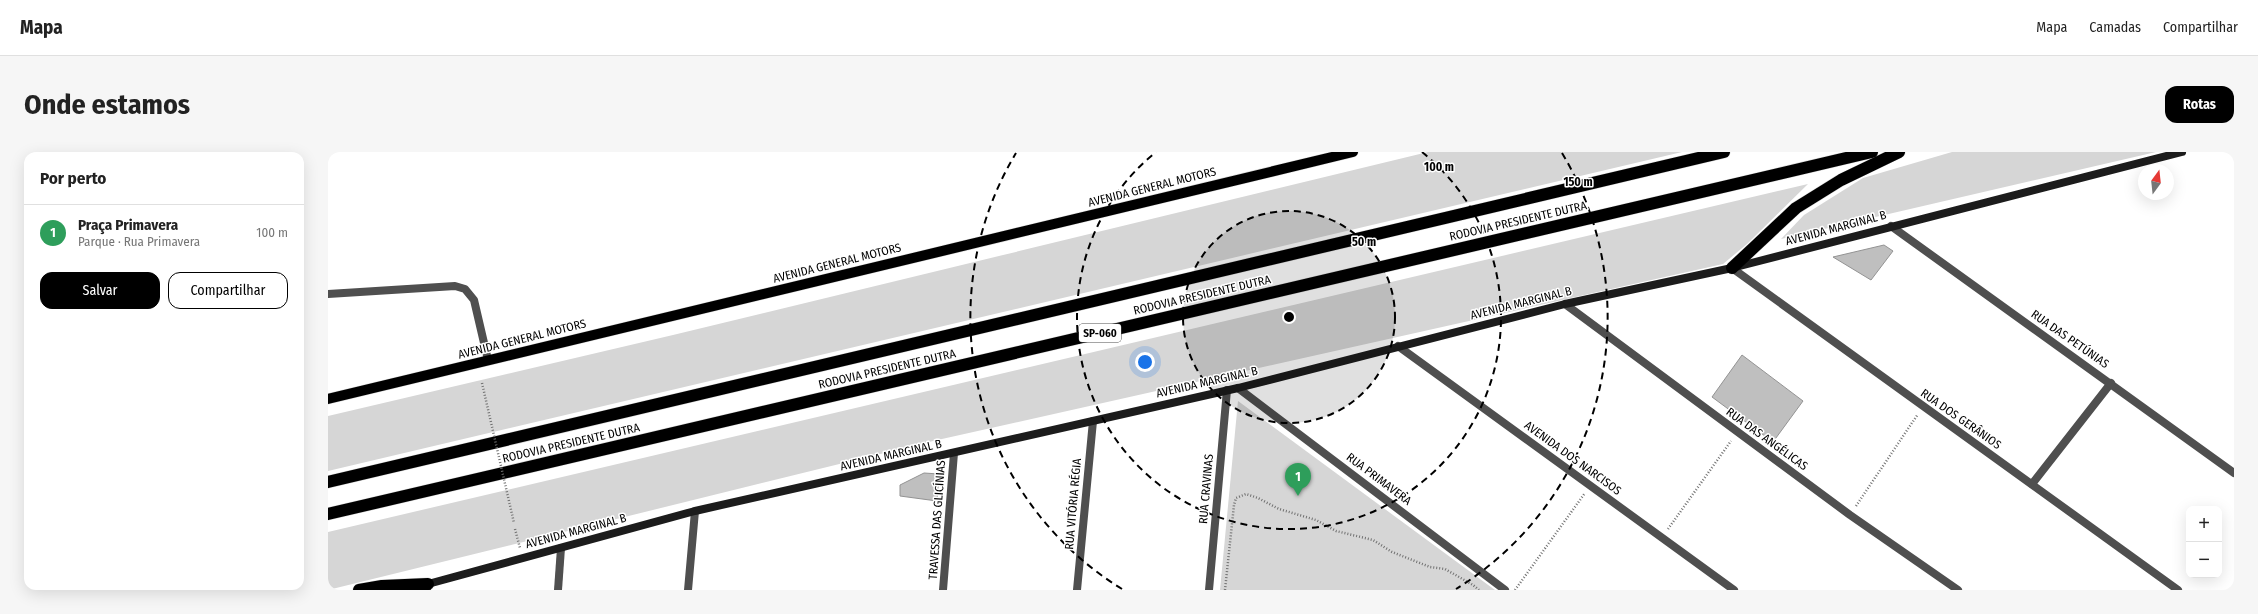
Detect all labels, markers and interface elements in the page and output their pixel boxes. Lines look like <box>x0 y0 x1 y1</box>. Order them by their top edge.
text: Mapa <box>20 16 63 39</box>
text: Mapa <box>2036 19 2067 36</box>
text: Camadas <box>2089 19 2141 36</box>
text: Compartilhar <box>2163 19 2238 36</box>
button: Rotas <box>2165 86 2234 123</box>
text: Onde estamos <box>24 88 190 121</box>
text: 100 m <box>1424 160 1454 174</box>
street label: AVENIDA GENERAL MOTORS <box>1087 164 1217 210</box>
north arrow <box>2138 164 2174 200</box>
text: Por perto <box>40 168 106 189</box>
text: 150 m <box>1563 175 1593 189</box>
street label: RODOVIA PRESIDENTE DUTRA <box>1448 198 1589 244</box>
street label: AVENIDA MARGINAL B <box>1784 208 1888 248</box>
text: Praça Primavera <box>78 216 178 234</box>
text: 1 <box>50 225 56 240</box>
text: 100 m <box>256 225 288 240</box>
text: Parque · Rua Primavera <box>78 234 200 249</box>
text: 50 m <box>1352 235 1376 249</box>
street label: AVENIDA GENERAL MOTORS <box>772 240 902 286</box>
button: Salvar <box>40 272 160 309</box>
button: Compartilhar <box>168 272 288 309</box>
street label: RODOVIA PRESIDENTE DUTRA <box>1132 272 1273 318</box>
street label: AVENIDA MARGINAL B <box>1469 284 1574 322</box>
street label: RUA DAS PETÚNIAS <box>2028 306 2112 371</box>
centre of rings <box>1282 310 1296 324</box>
street label: AVENIDA GENERAL MOTORS <box>457 316 587 362</box>
road number: SP-060 <box>1079 324 1121 342</box>
street label: RODOVIA PRESIDENTE DUTRA <box>817 346 958 392</box>
your location <box>1135 352 1155 372</box>
street label: AVENIDA MARGINAL B <box>1155 363 1260 401</box>
street label: RUA DOS GERÂNIOS <box>1918 385 2005 452</box>
street label: RUA DAS ANGÉLICAS <box>1723 404 1811 473</box>
street label: AVENIDA DOS NARCISOS <box>1522 418 1624 498</box>
street label: RODOVIA PRESIDENTE DUTRA <box>501 420 642 466</box>
street label: AVENIDA MARGINAL B <box>839 436 944 474</box>
street label: RUA PRIMAVERA <box>1344 450 1415 508</box>
street label: RUA CRAVINAS <box>1196 453 1216 525</box>
street label: RUA VITÓRIA RÉGIA <box>1061 457 1084 550</box>
street label: TRAVESSA DAS GLICÍNIAS <box>925 460 948 580</box>
pin: 1 <box>1285 463 1311 496</box>
map controls <box>2186 506 2222 578</box>
button: + <box>2186 506 2222 542</box>
street label: AVENIDA MARGINAL B <box>524 511 628 551</box>
button: − <box>2186 542 2222 578</box>

